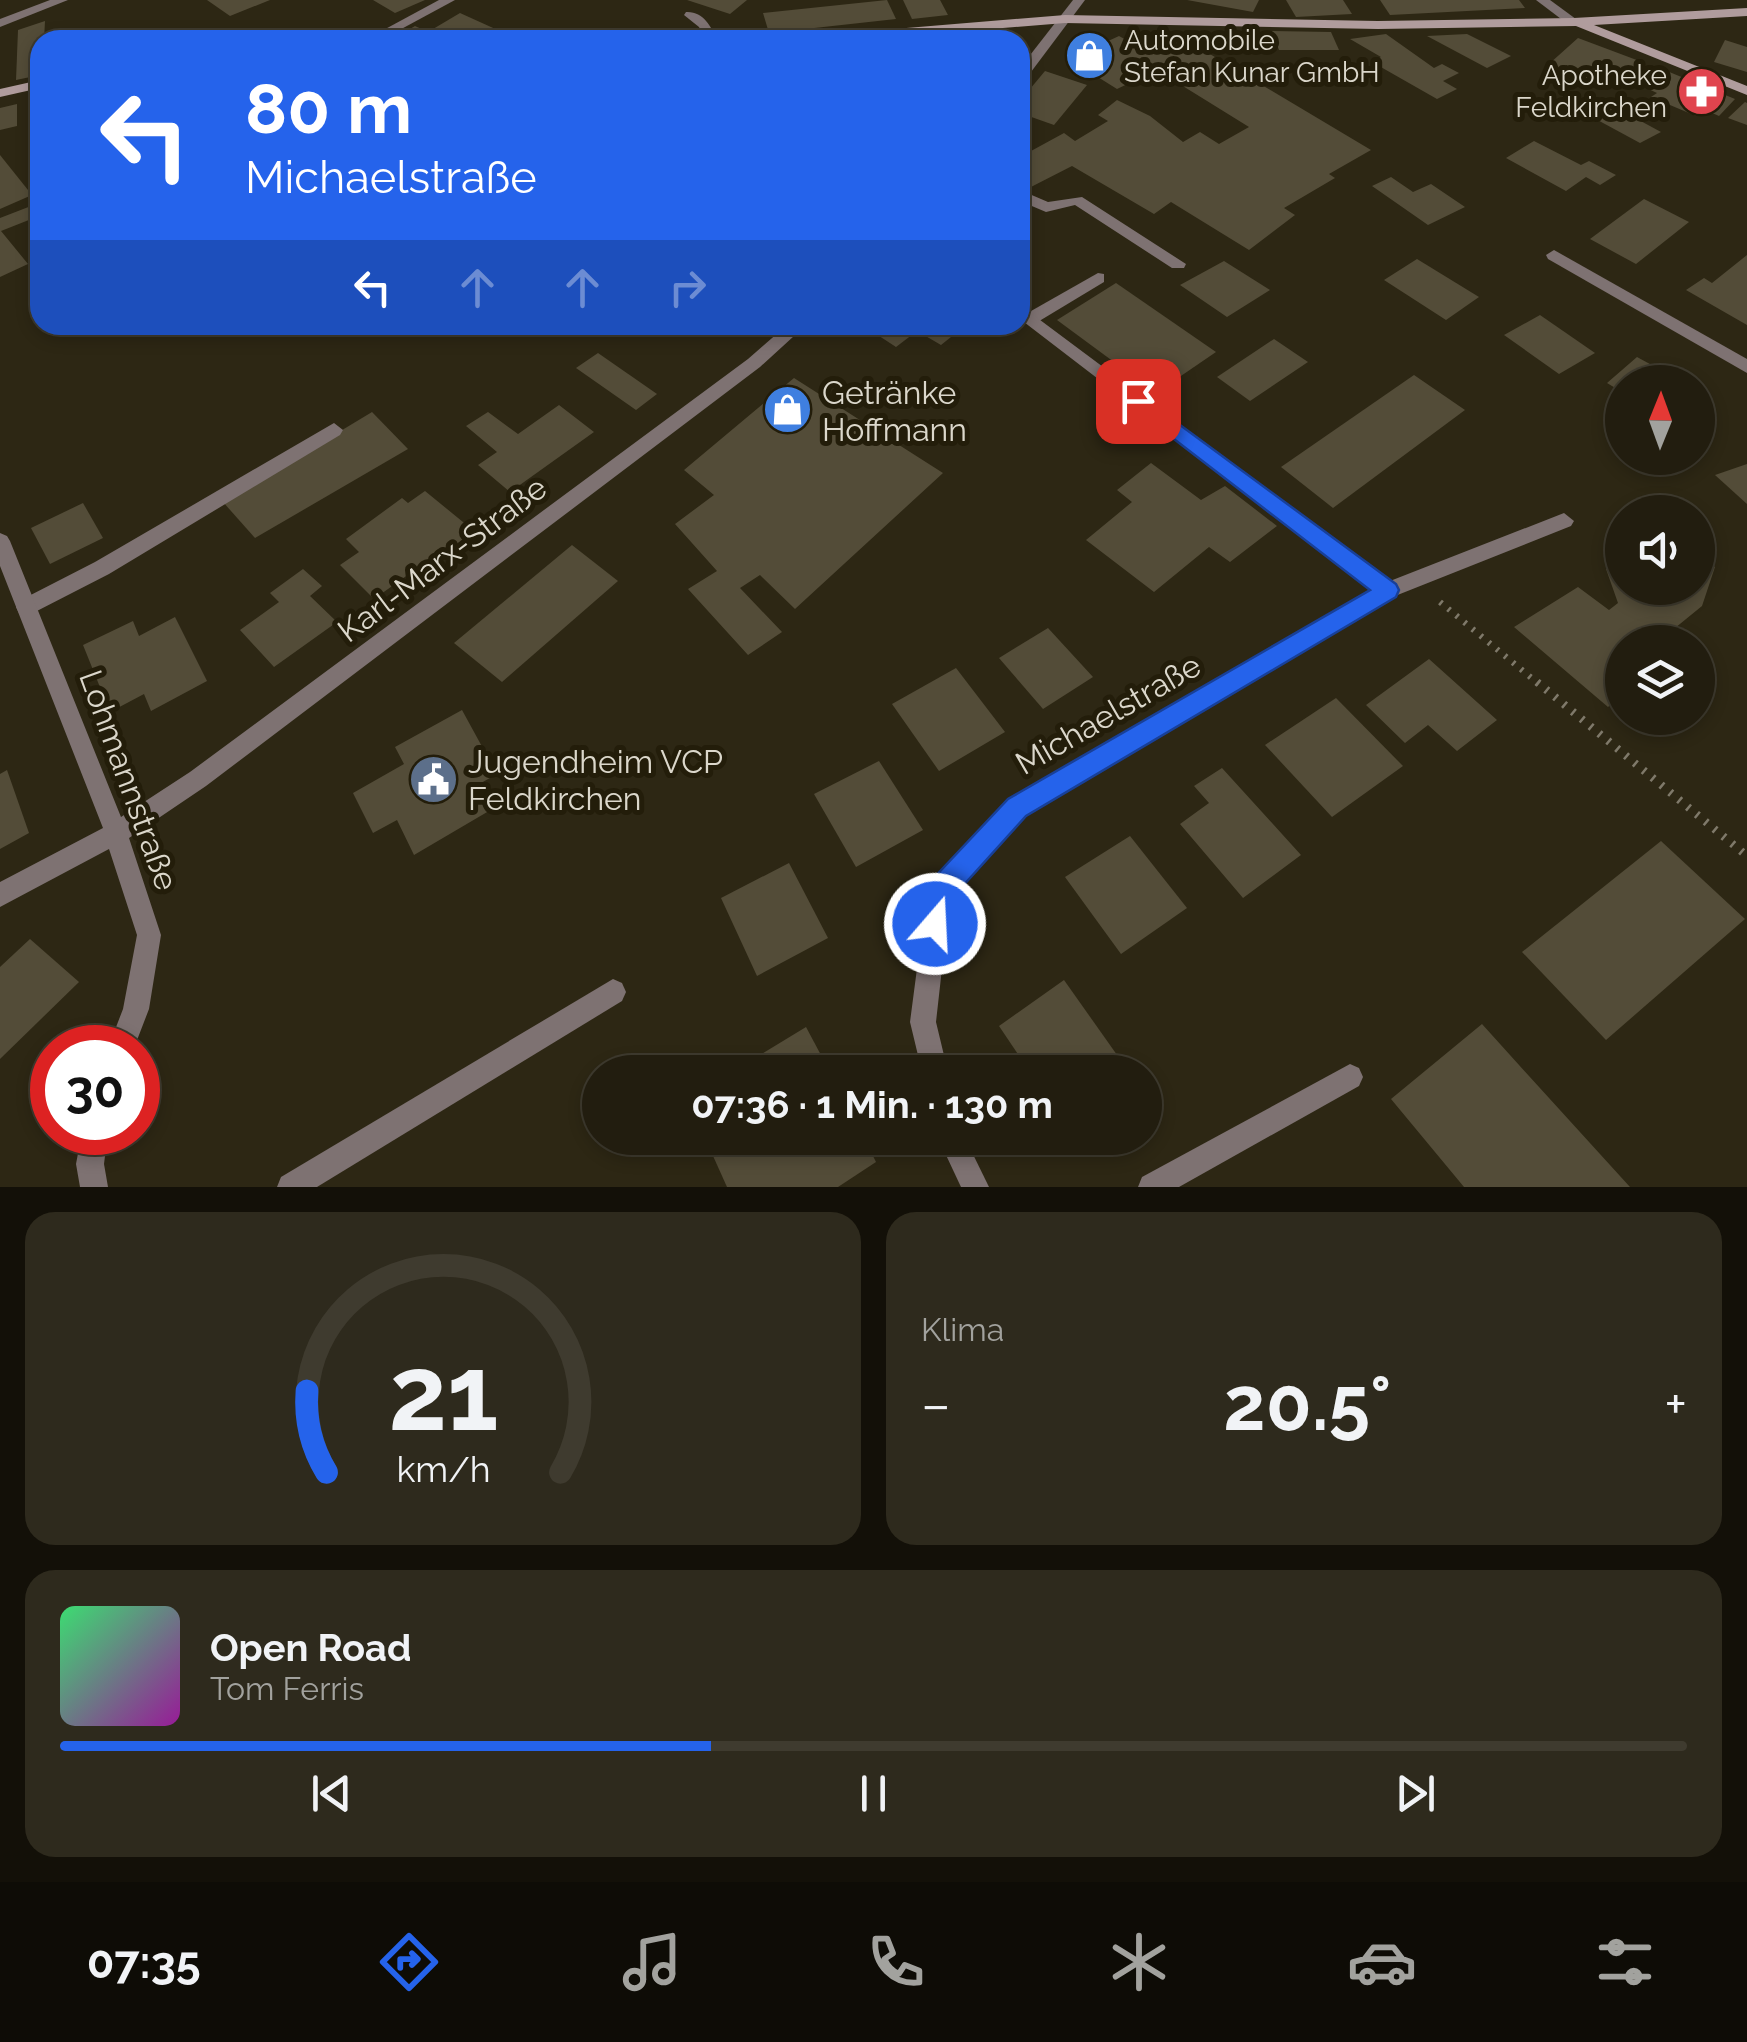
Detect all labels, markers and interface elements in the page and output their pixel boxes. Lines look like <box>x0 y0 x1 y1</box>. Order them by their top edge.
place label: Automobile Stefan Kunar GmbH <box>1124 24 1380 89</box>
shop icon: Automobile Stefan Kunar GmbH <box>1063 30 1115 82</box>
place label: Apotheke Feldkirchen <box>1515 59 1667 124</box>
pharmacy icon: Apotheke Feldkirchen <box>1676 65 1728 117</box>
text: 80 m <box>245 67 412 149</box>
icon: left <box>80 70 210 200</box>
text: Michaelstraße <box>245 151 537 204</box>
icon: left <box>345 260 400 315</box>
icon: ahead <box>450 260 505 315</box>
icon: ahead <box>555 260 610 315</box>
icon: right <box>660 260 715 315</box>
pin <box>1096 359 1181 444</box>
north arrow <box>1605 365 1715 475</box>
map controls <box>1605 365 1715 735</box>
place label: Getränke Hoffmann <box>822 374 967 448</box>
icon: arrive <box>1111 374 1166 429</box>
shop icon: Getränke Hoffmann <box>761 384 813 436</box>
street label: Karl-Marx-Straße <box>330 469 554 649</box>
button: sound <box>1605 495 1715 605</box>
button: layers <box>1605 625 1715 735</box>
street label: Michaelstraße <box>1009 646 1207 782</box>
street label: Lohmannstraße <box>72 665 186 895</box>
place label: Jugendheim VCP Feldkirchen <box>468 743 723 817</box>
public building icon: Jugendheim VCP Feldkirchen <box>407 753 459 805</box>
position arrow <box>883 872 987 976</box>
speed limit sign: 30 <box>30 1025 160 1155</box>
text: 07:36 · 1 Min. · 130 m <box>691 1082 1053 1127</box>
text: Klima <box>921 1311 1004 1348</box>
text: 21 <box>388 1332 498 1454</box>
text: 20.5° <box>1223 1359 1391 1448</box>
text: − <box>921 1372 951 1437</box>
text: + <box>1664 1372 1687 1437</box>
text: km/h <box>396 1448 490 1490</box>
text: Open Road <box>210 1625 411 1670</box>
text: Tom Ferris <box>210 1670 364 1707</box>
icon: previous <box>304 1766 359 1821</box>
icon: pause <box>846 1766 901 1821</box>
icon: next <box>1388 1766 1443 1821</box>
icon: directions <box>374 1927 444 1997</box>
icon: music <box>617 1927 687 1997</box>
icon: phone <box>861 1927 931 1997</box>
icon: climate <box>1104 1927 1174 1997</box>
icon: car <box>1347 1927 1417 1997</box>
icon: filters <box>1590 1927 1660 1997</box>
text: 07:35 <box>87 1936 201 1989</box>

